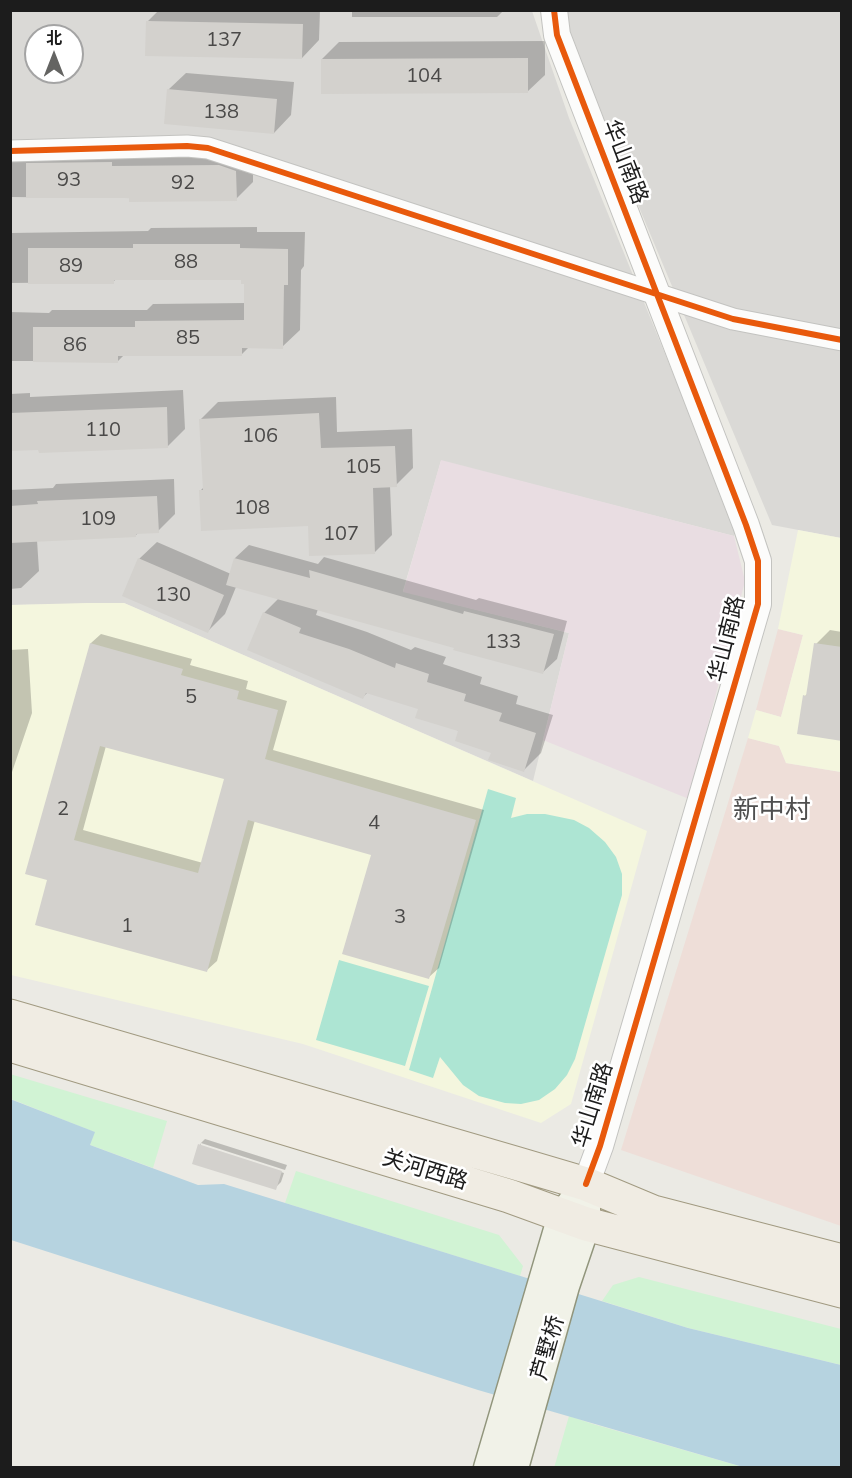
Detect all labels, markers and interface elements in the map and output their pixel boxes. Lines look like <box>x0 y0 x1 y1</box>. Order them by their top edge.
north arrow <box>24 24 84 84</box>
text: 北 <box>46 28 62 48</box>
house number: 137 <box>206 28 242 52</box>
house number: 104 <box>406 64 442 88</box>
house number: 138 <box>203 100 239 124</box>
street label: 华山南路 <box>597 116 653 208</box>
house number: 93 <box>57 168 81 192</box>
house number: 92 <box>171 171 195 195</box>
house number: 88 <box>174 250 198 274</box>
house number: 89 <box>59 254 83 278</box>
house number: 85 <box>176 326 200 350</box>
house number: 86 <box>63 333 87 357</box>
house number: 110 <box>85 418 121 442</box>
house number: 106 <box>242 424 278 448</box>
house number: 105 <box>345 455 381 479</box>
house number: 108 <box>234 496 270 520</box>
house number: 109 <box>80 507 116 531</box>
house number: 107 <box>323 522 359 546</box>
house number: 130 <box>155 583 191 607</box>
street label: 华山南路 <box>704 593 750 685</box>
house number: 133 <box>485 630 521 654</box>
house number: 5 <box>185 685 197 709</box>
district label: 新中村 <box>733 794 811 826</box>
house number: 2 <box>57 797 69 821</box>
house number: 4 <box>368 811 380 835</box>
house number: 3 <box>394 905 406 929</box>
house number: 1 <box>121 914 133 938</box>
street label: 华山南路 <box>568 1059 618 1151</box>
street label: 关河西路 <box>379 1145 471 1195</box>
street label: 芦墅桥 <box>526 1313 570 1383</box>

